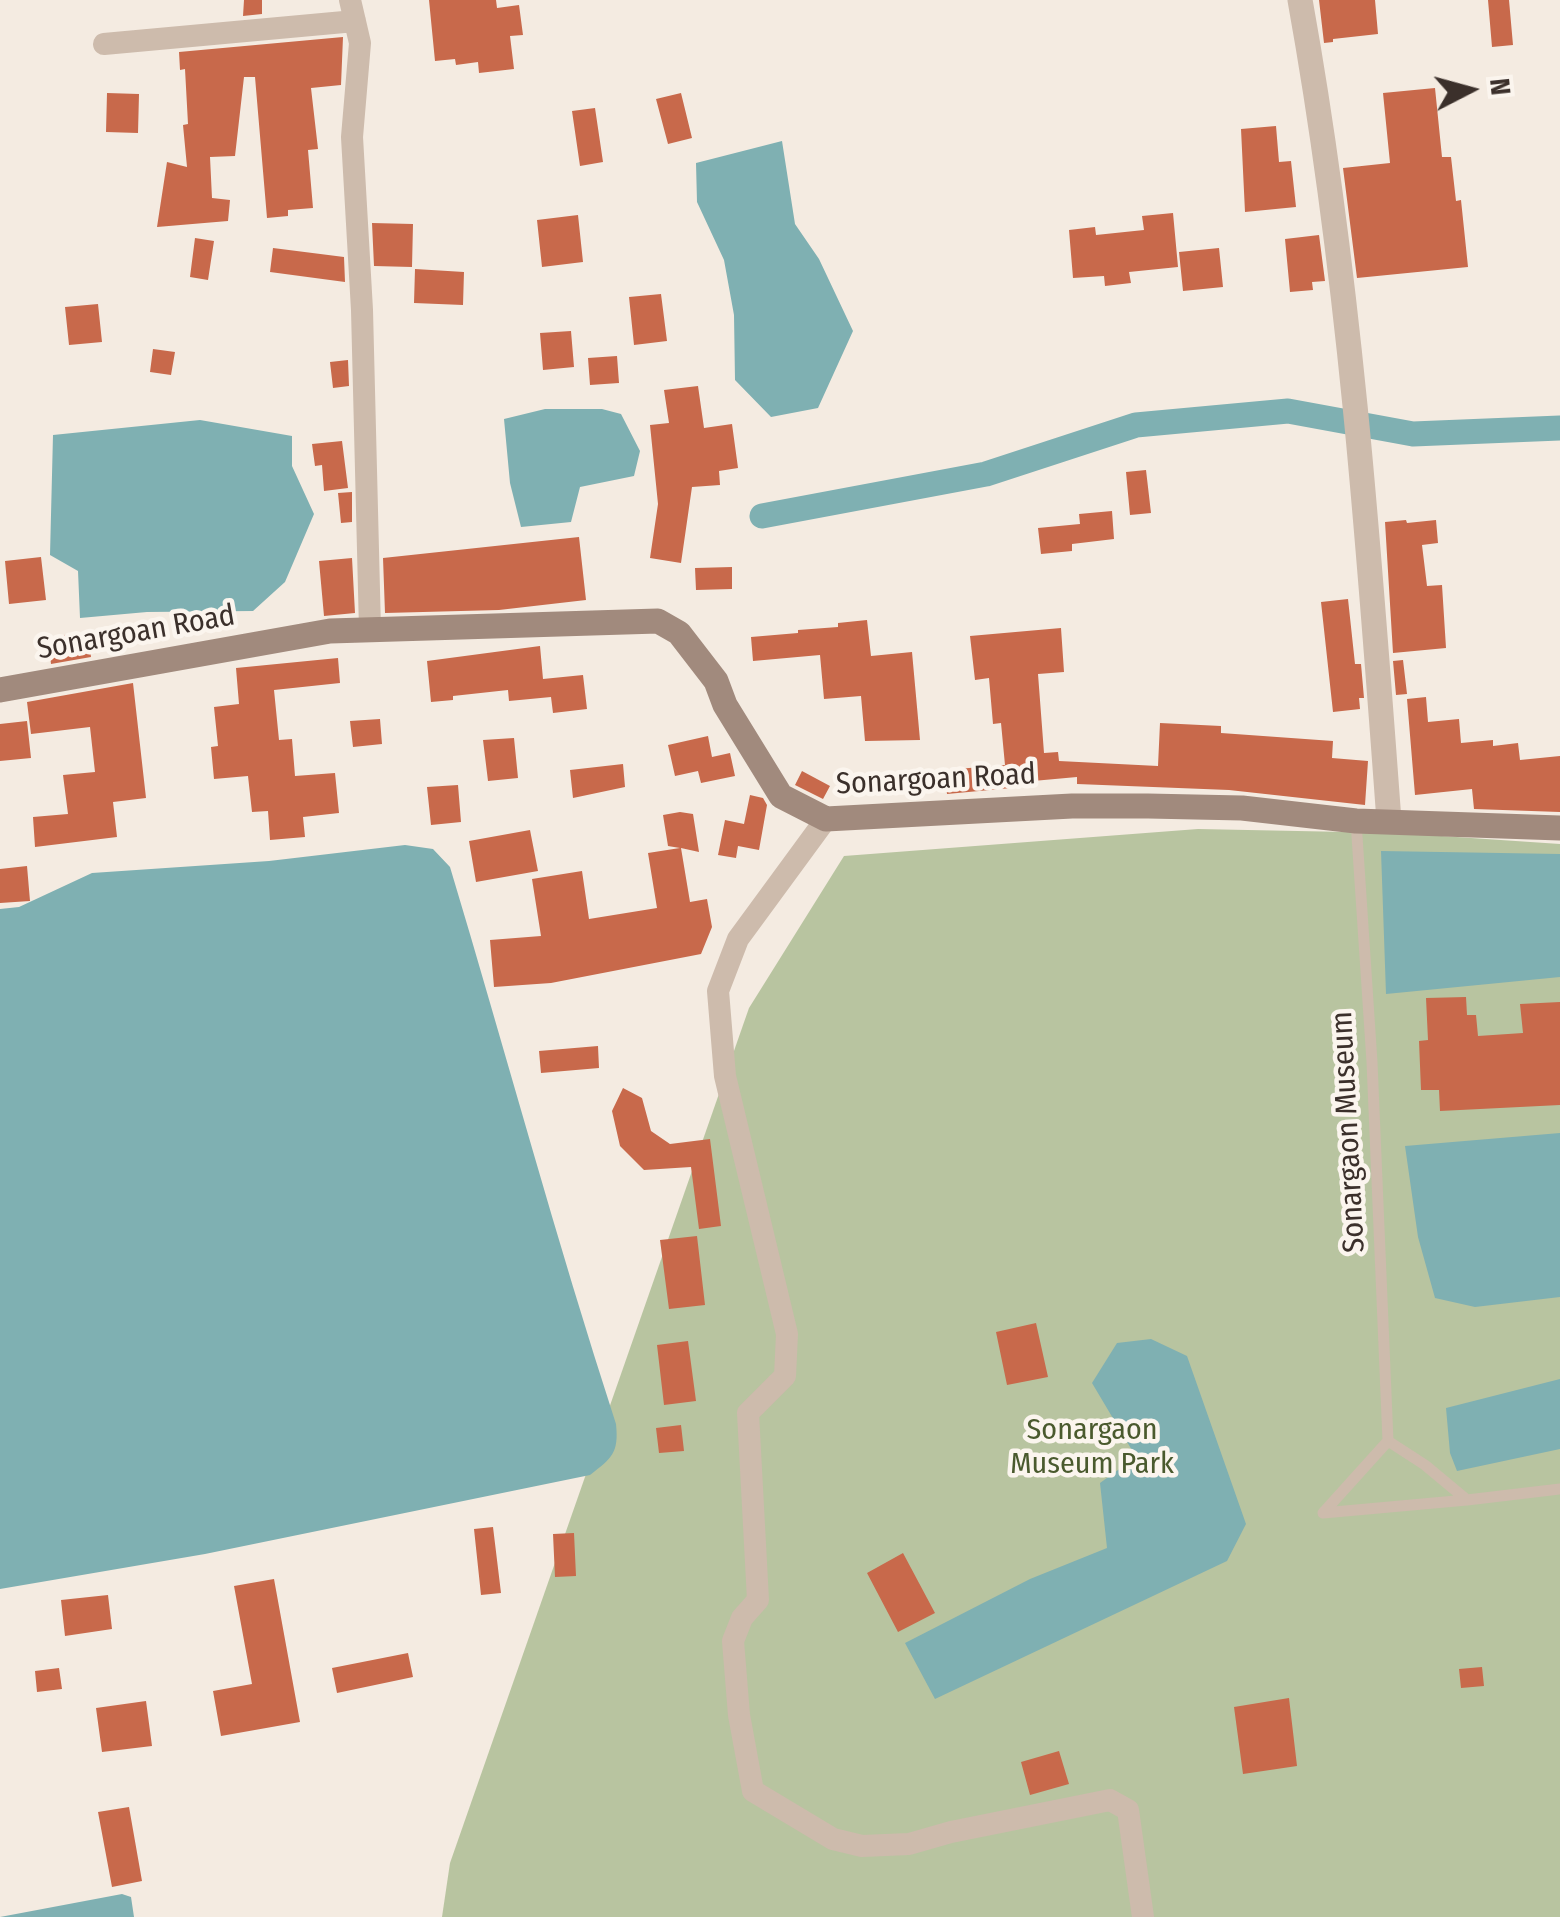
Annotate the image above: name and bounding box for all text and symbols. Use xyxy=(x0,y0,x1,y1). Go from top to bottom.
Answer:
north arrow xyxy=(1420,40,1520,140)
text: N xyxy=(1483,77,1518,97)
street label: Sonargoan Road xyxy=(34,598,238,668)
street label: Sonargoan Road xyxy=(835,757,1037,803)
street label: Sonargaon Museum xyxy=(1325,1010,1373,1254)
park label: Sonargaon Museum Park xyxy=(1010,1413,1174,1484)

